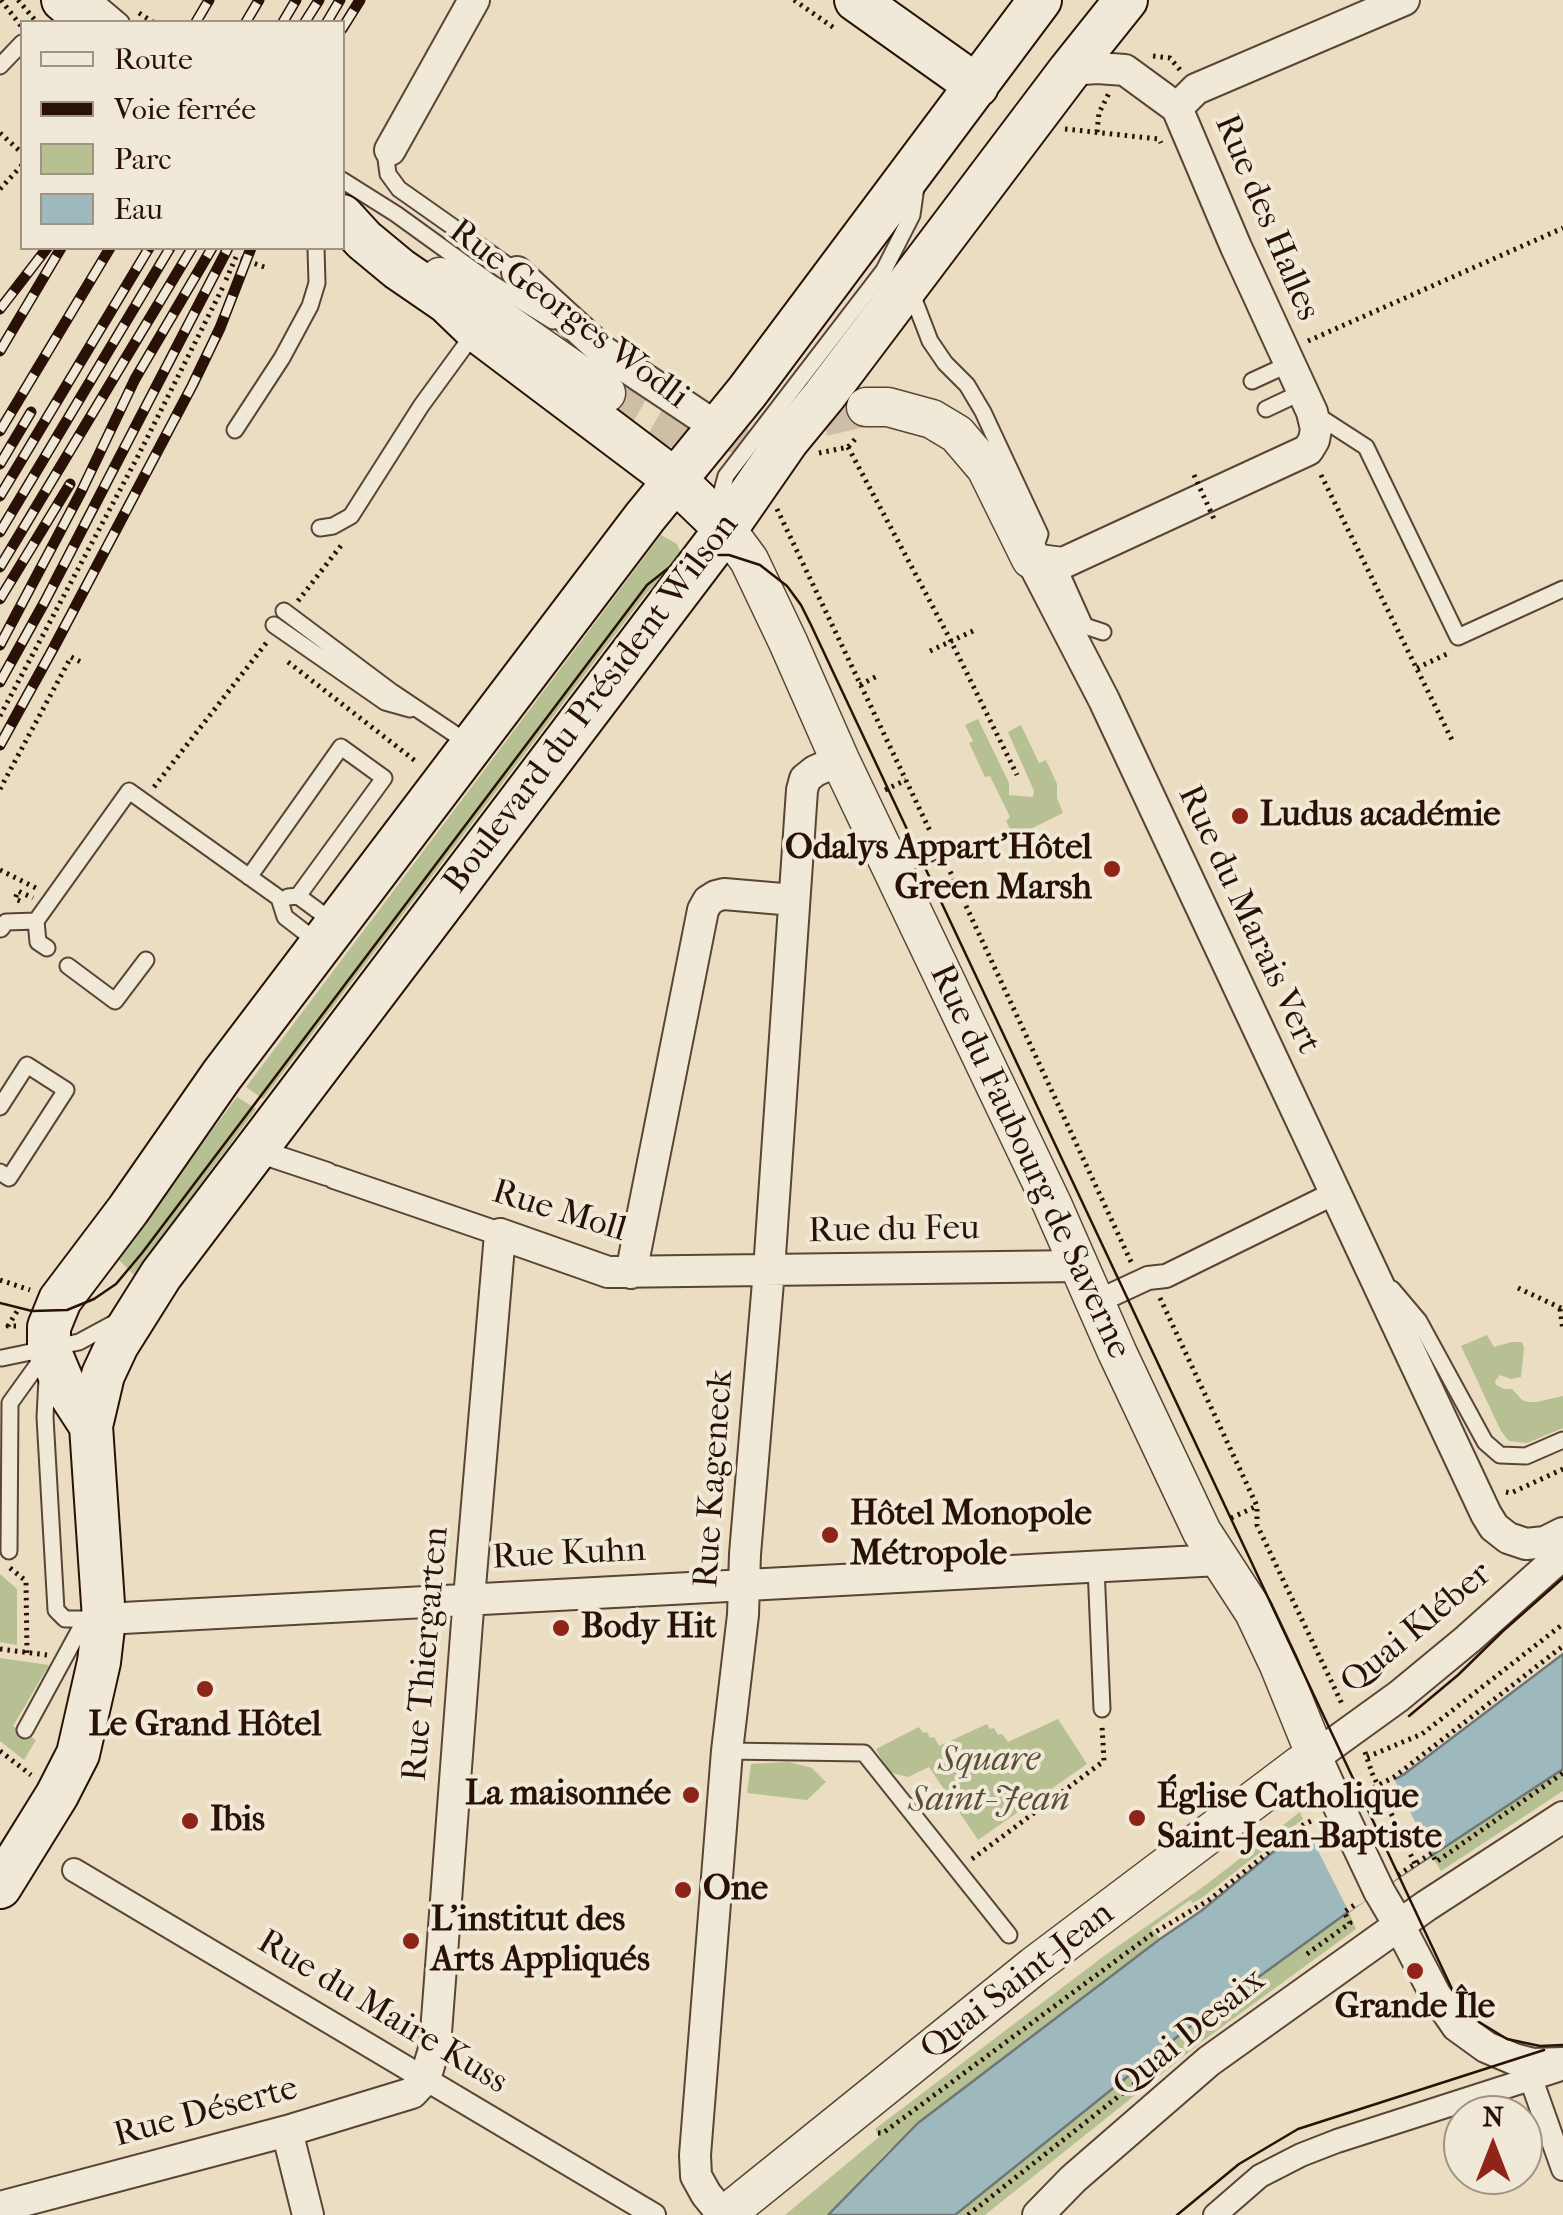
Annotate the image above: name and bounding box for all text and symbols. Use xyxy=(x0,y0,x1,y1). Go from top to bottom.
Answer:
legend xyxy=(20,20,345,250)
text: Route xyxy=(114,42,193,77)
text: Voie ferrée xyxy=(114,92,256,127)
street label: Rue des Halles xyxy=(1204,109,1328,327)
text: Parc xyxy=(114,142,172,177)
text: Eau xyxy=(114,192,163,227)
street label: Rue Georges Wodli xyxy=(440,211,696,419)
street label: Boulevard du Président Wilson xyxy=(435,506,749,902)
street label: Rue du Marais Vert xyxy=(1167,779,1329,1061)
place label: Ludus académie xyxy=(1260,795,1501,837)
marker: Ludus académie xyxy=(1229,805,1251,827)
place label: Odalys Appart'Hôtel Green Marsh xyxy=(785,828,1092,910)
marker: Odalys Appart'Hôtel Green Marsh xyxy=(1101,858,1123,880)
street label: Rue du Faubourg de Saverne xyxy=(919,958,1139,1366)
street label: Rue Moll xyxy=(487,1172,631,1252)
street label: Rue du Feu xyxy=(808,1209,980,1253)
street label: Rue Kageneck xyxy=(686,1369,744,1589)
place label: Hôtel Monopole Métropole xyxy=(850,1494,1092,1576)
marker: Hôtel Monopole Métropole xyxy=(819,1524,841,1546)
street label: Rue Thiergarten xyxy=(395,1525,459,1783)
street label: Rue Kuhn xyxy=(491,1530,647,1580)
street label: Quai Kléber xyxy=(1333,1554,1501,1704)
place label: Body Hit xyxy=(581,1607,717,1649)
marker: Body Hit xyxy=(550,1617,572,1639)
marker: Le Grand Hôtel xyxy=(194,1678,216,1700)
place label: Le Grand Hôtel xyxy=(89,1705,321,1747)
park label: Square Saint-Jean xyxy=(908,1740,1070,1822)
place label: La maisonnée xyxy=(465,1774,671,1816)
place label: Église Catholique Saint-Jean-Baptiste xyxy=(1157,1777,1442,1859)
marker: La maisonnée xyxy=(680,1784,702,1806)
place label: Ibis xyxy=(210,1800,265,1842)
marker: Église Catholique Saint-Jean-Baptiste xyxy=(1126,1807,1148,1829)
marker: Ibis xyxy=(179,1810,201,1832)
place label: One xyxy=(703,1869,768,1911)
marker: One xyxy=(672,1879,694,1901)
street label: Quai Saint-Jean xyxy=(913,1894,1123,2070)
place label: L'institut des Arts Appliqués xyxy=(431,1900,650,1982)
street label: Rue du Maire Kuss xyxy=(249,1922,515,2104)
marker: L'institut des Arts Appliqués xyxy=(400,1930,422,1952)
street label: Quai Desaix xyxy=(1106,1960,1274,2108)
marker: Grande Île xyxy=(1404,1960,1426,1982)
place label: Grande Île xyxy=(1335,1987,1495,2029)
street label: Rue Déserte xyxy=(110,2068,302,2158)
north arrow xyxy=(1443,2095,1543,2195)
text: N xyxy=(1482,2100,1504,2133)

